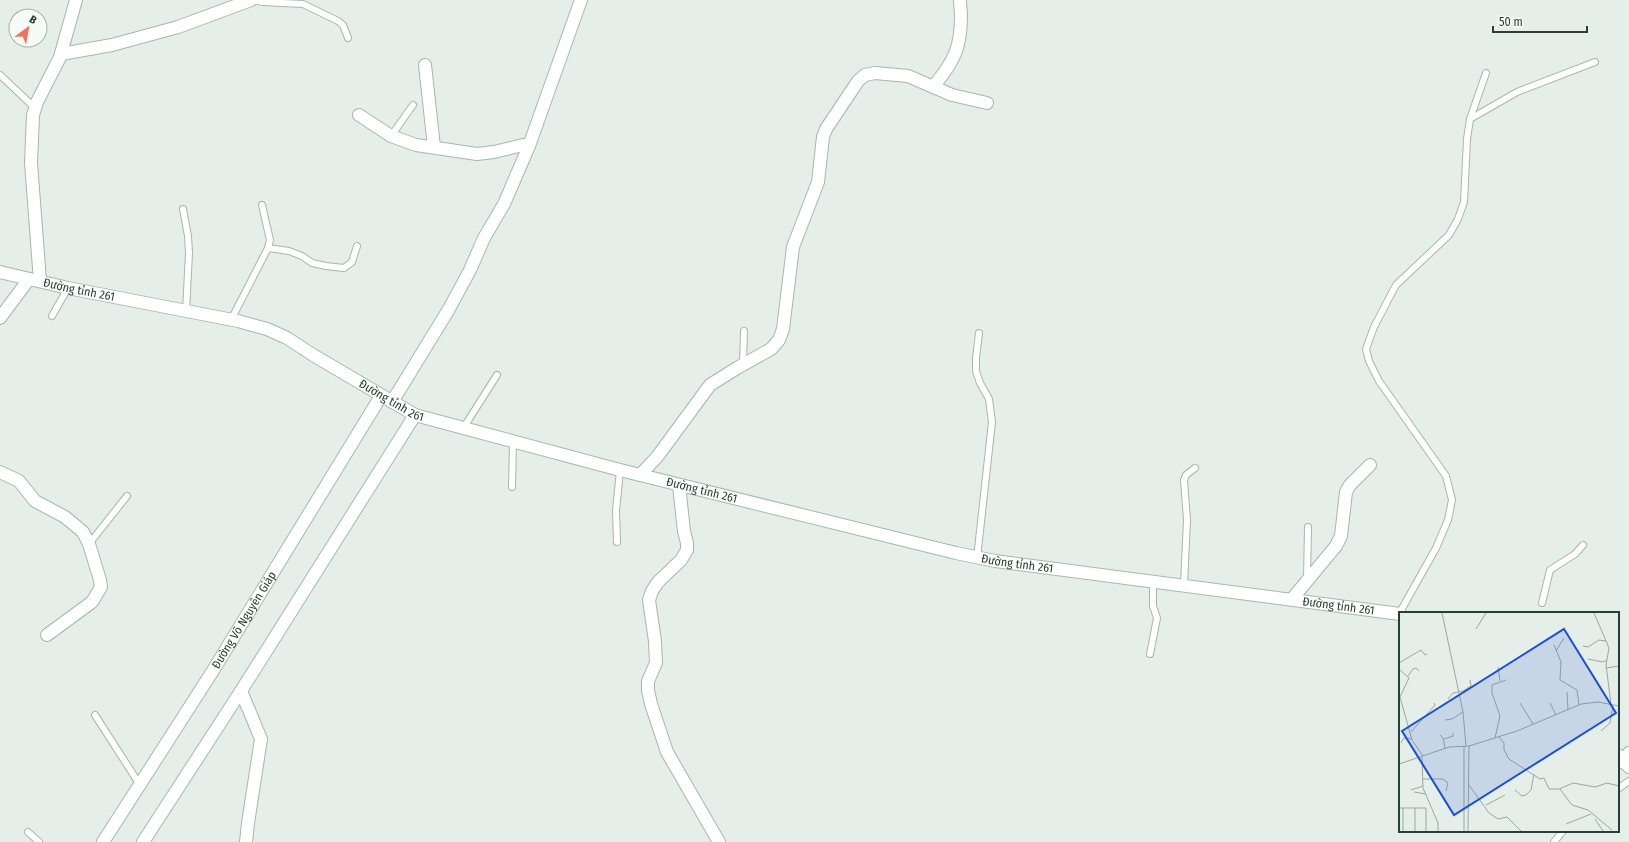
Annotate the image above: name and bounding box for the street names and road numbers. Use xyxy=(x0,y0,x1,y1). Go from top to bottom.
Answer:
street label: Đường tỉnh 261 xyxy=(42,275,116,304)
street label: Đường tỉnh 261 xyxy=(356,377,425,424)
street label: Đường tỉnh 261 xyxy=(665,475,739,506)
street label: Đường tỉnh 261 xyxy=(980,551,1054,576)
street label: Đường Võ Nguyên Giáp xyxy=(209,569,279,671)
street label: Đường tỉnh 261 xyxy=(1302,594,1375,618)

